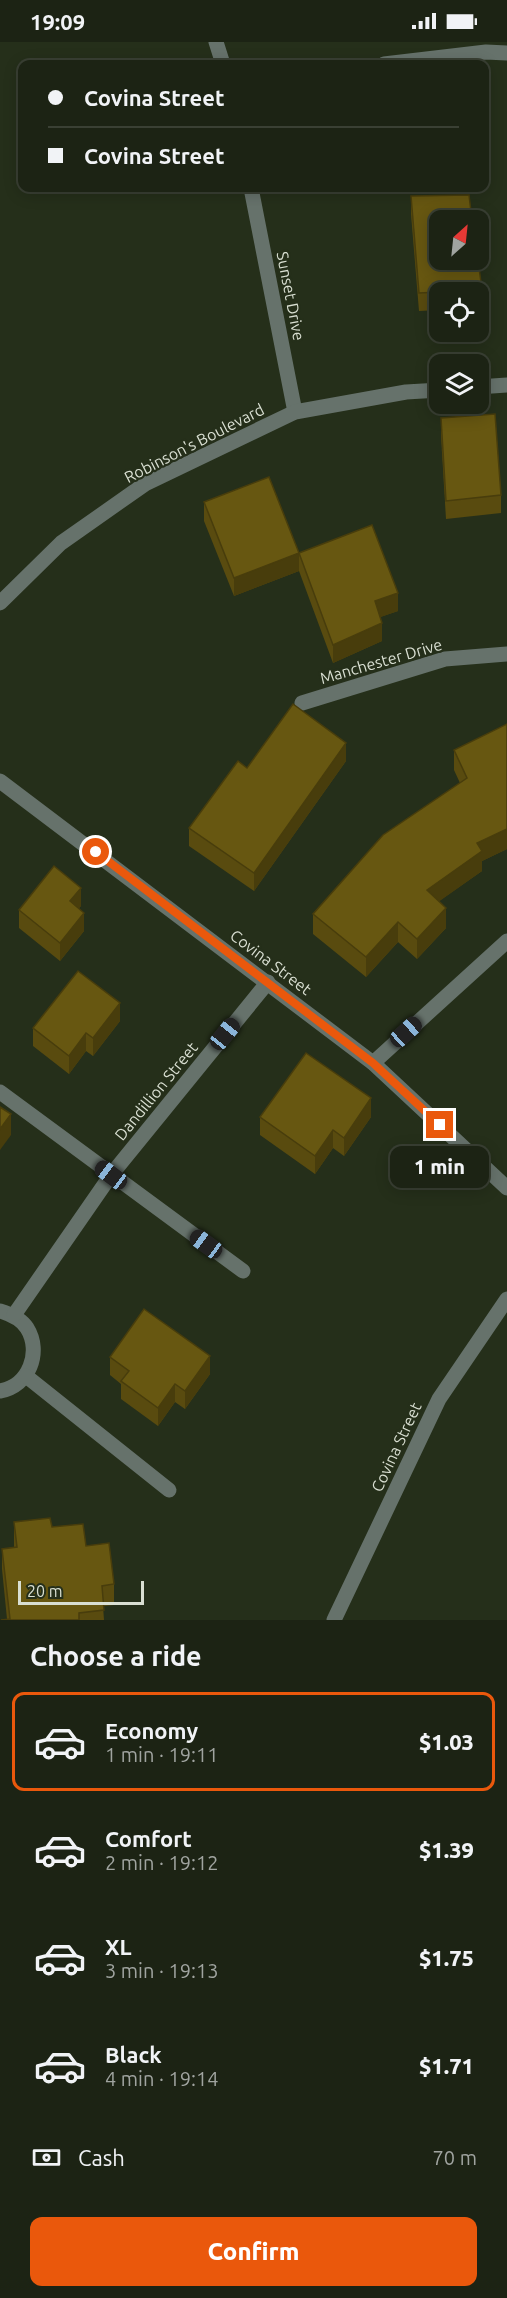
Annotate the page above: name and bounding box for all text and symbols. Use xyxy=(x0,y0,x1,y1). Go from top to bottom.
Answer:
text: 19:09 xyxy=(30,9,85,34)
text: Covina Street xyxy=(84,85,224,110)
text: Covina Street xyxy=(84,143,224,168)
north arrow xyxy=(429,210,489,270)
map controls xyxy=(429,210,489,414)
street label: Sunset Drive xyxy=(274,250,308,342)
button: locate xyxy=(429,282,489,342)
button: layers xyxy=(429,354,489,414)
street label: Robinson's Boulevard xyxy=(121,400,267,486)
street label: Manchester Drive xyxy=(318,635,444,687)
route start xyxy=(82,838,109,865)
street label: Covina Street xyxy=(227,926,316,999)
car xyxy=(387,1013,425,1051)
car xyxy=(207,1014,243,1054)
street label: Dandillion Street xyxy=(111,1038,202,1144)
route end xyxy=(426,1111,453,1138)
callout: 1 min xyxy=(390,1146,490,1188)
text: 1 min xyxy=(414,1155,465,1178)
car xyxy=(91,1157,131,1193)
car xyxy=(186,1226,226,1262)
street label: Covina Street xyxy=(367,1399,425,1495)
scale bar xyxy=(18,1578,144,1606)
text: 20 m xyxy=(27,1582,63,1600)
text: Choose a ride xyxy=(30,1641,202,1671)
icon: car xyxy=(33,1715,87,1769)
text: Economy xyxy=(105,1718,198,1743)
text: $1.03 xyxy=(419,1729,474,1754)
text: 1 min · 19:11 xyxy=(105,1743,219,1766)
icon: car xyxy=(33,1823,87,1877)
text: Comfort xyxy=(105,1826,192,1851)
text: $1.39 xyxy=(419,1837,474,1862)
text: 2 min · 19:12 xyxy=(105,1851,219,1874)
icon: car xyxy=(33,1931,87,1985)
text: XL xyxy=(105,1934,132,1959)
text: $1.75 xyxy=(419,1945,474,1970)
text: 3 min · 19:13 xyxy=(105,1959,219,1982)
icon: car xyxy=(33,2039,87,2093)
text: Black xyxy=(105,2042,162,2067)
text: $1.71 xyxy=(419,2053,474,2078)
text: 4 min · 19:14 xyxy=(105,2067,219,2090)
icon: cash xyxy=(30,2141,63,2174)
text: Cash xyxy=(78,2145,125,2170)
text: 70 m xyxy=(433,2146,477,2169)
button: Confirm xyxy=(30,2217,477,2286)

